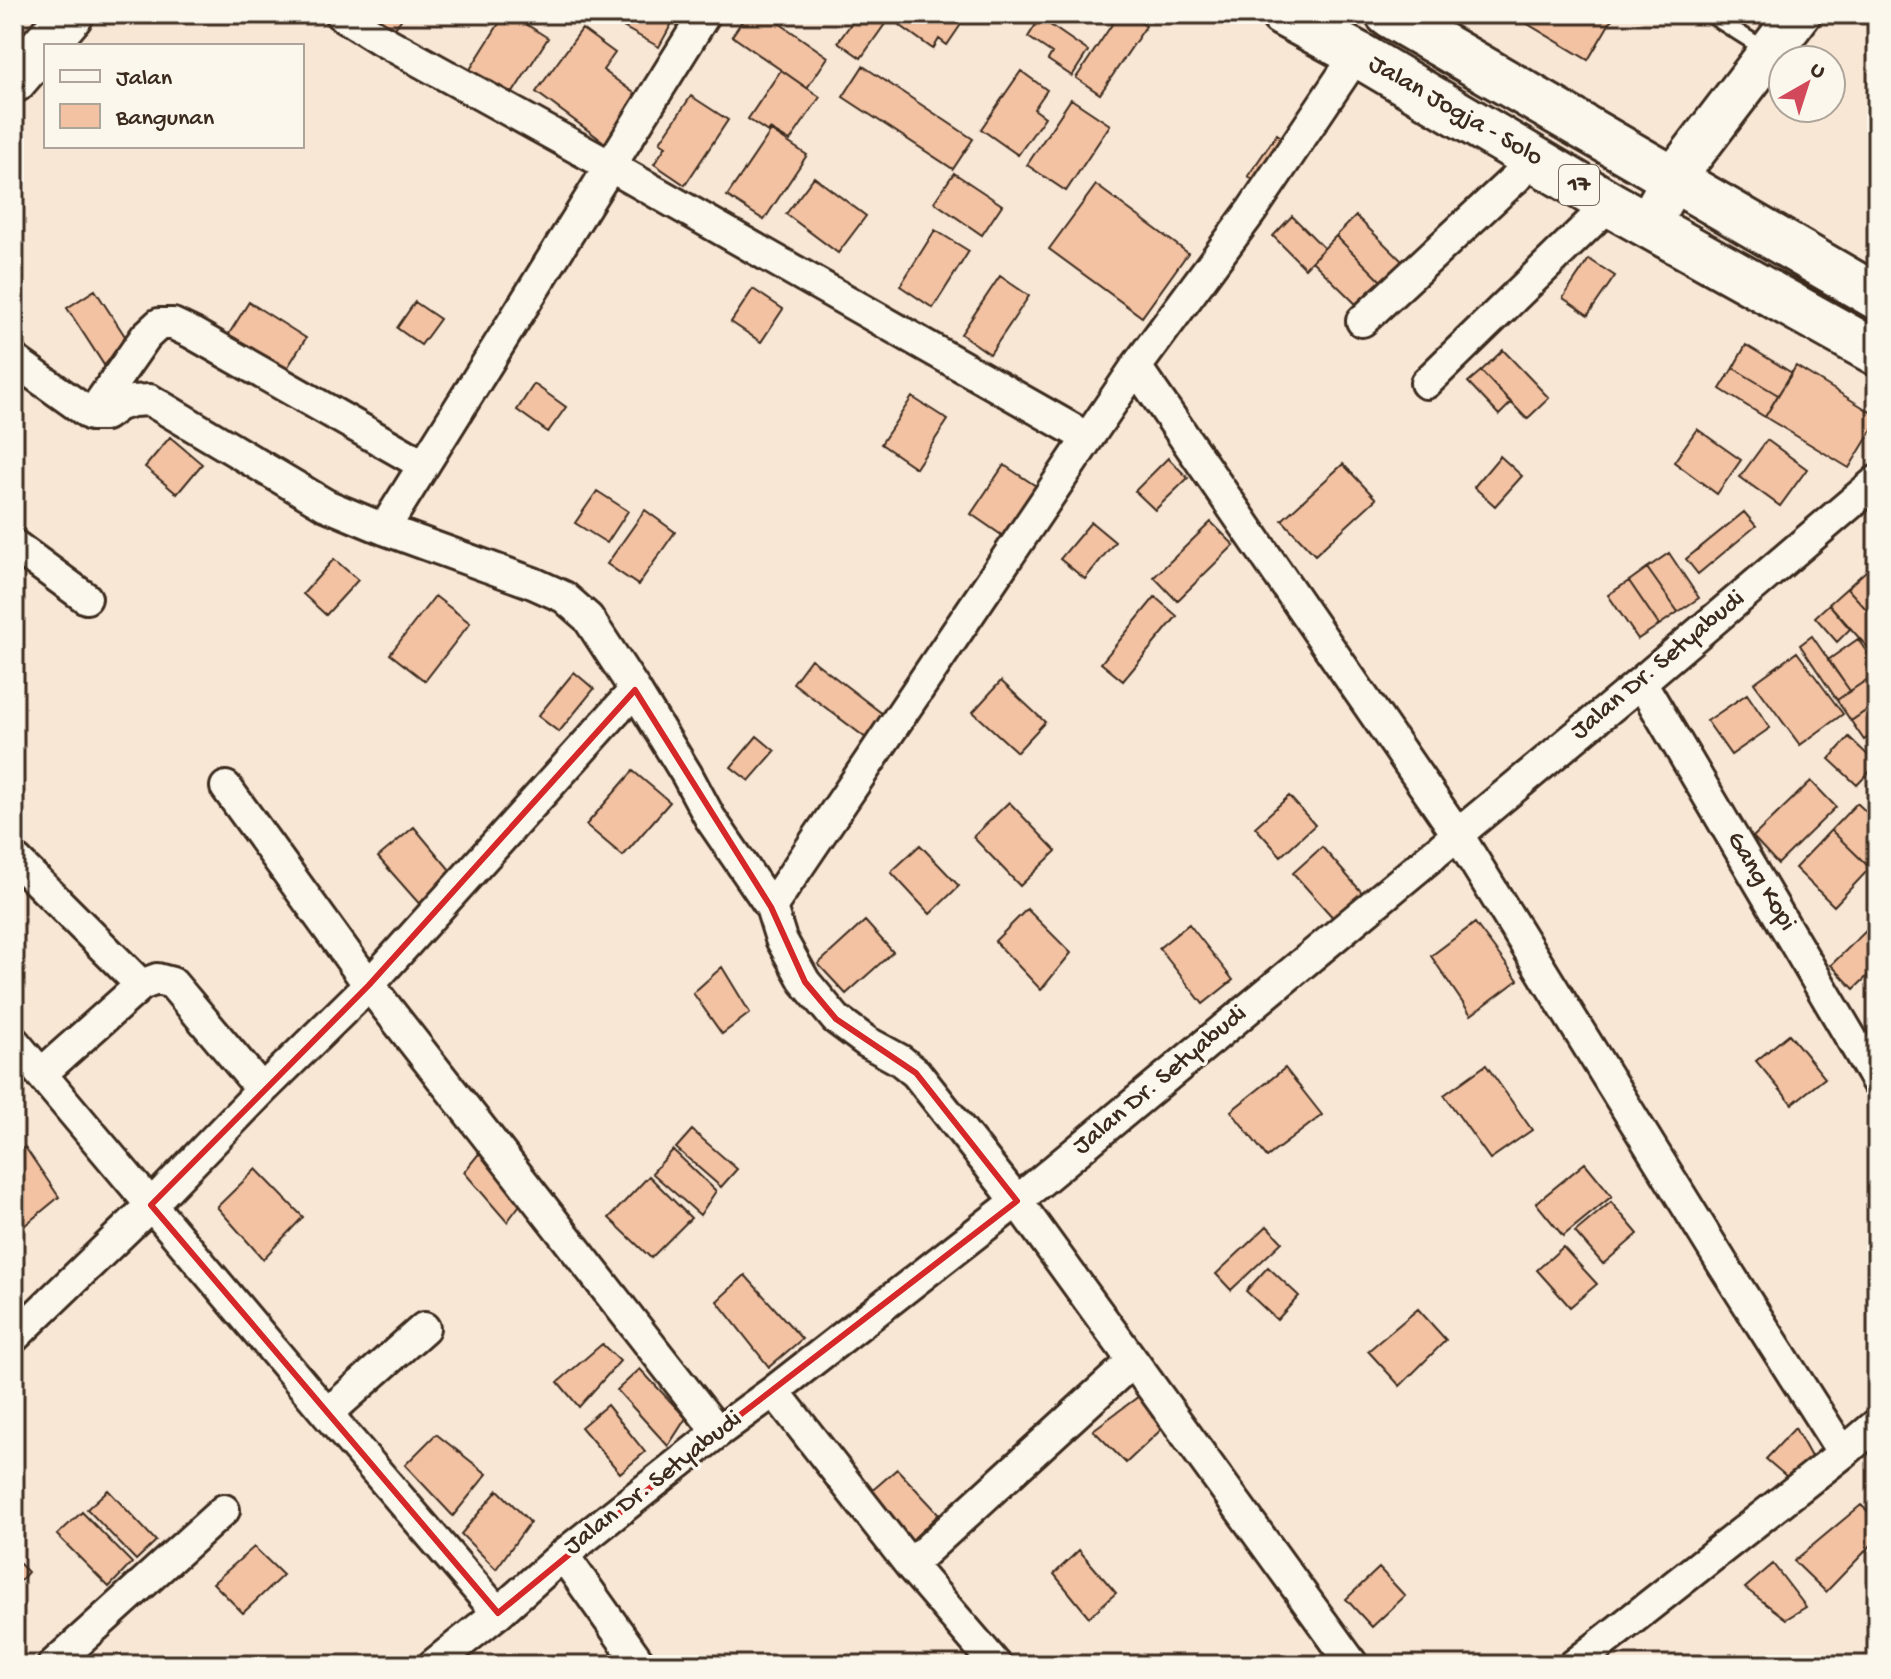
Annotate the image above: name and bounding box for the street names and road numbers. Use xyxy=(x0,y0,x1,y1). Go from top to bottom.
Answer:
street label: Jalan Jogja - Solo xyxy=(1362,50,1548,174)
road number: 17 xyxy=(1559,165,1599,205)
street label: Jalan Dr. Setyabudi xyxy=(1566,584,1752,748)
street label: Gang Kopi xyxy=(1718,827,1802,937)
street label: Jalan Dr. Setyabudi xyxy=(1068,999,1254,1163)
street label: Jalan Dr. Setyabudi xyxy=(559,1405,749,1563)

